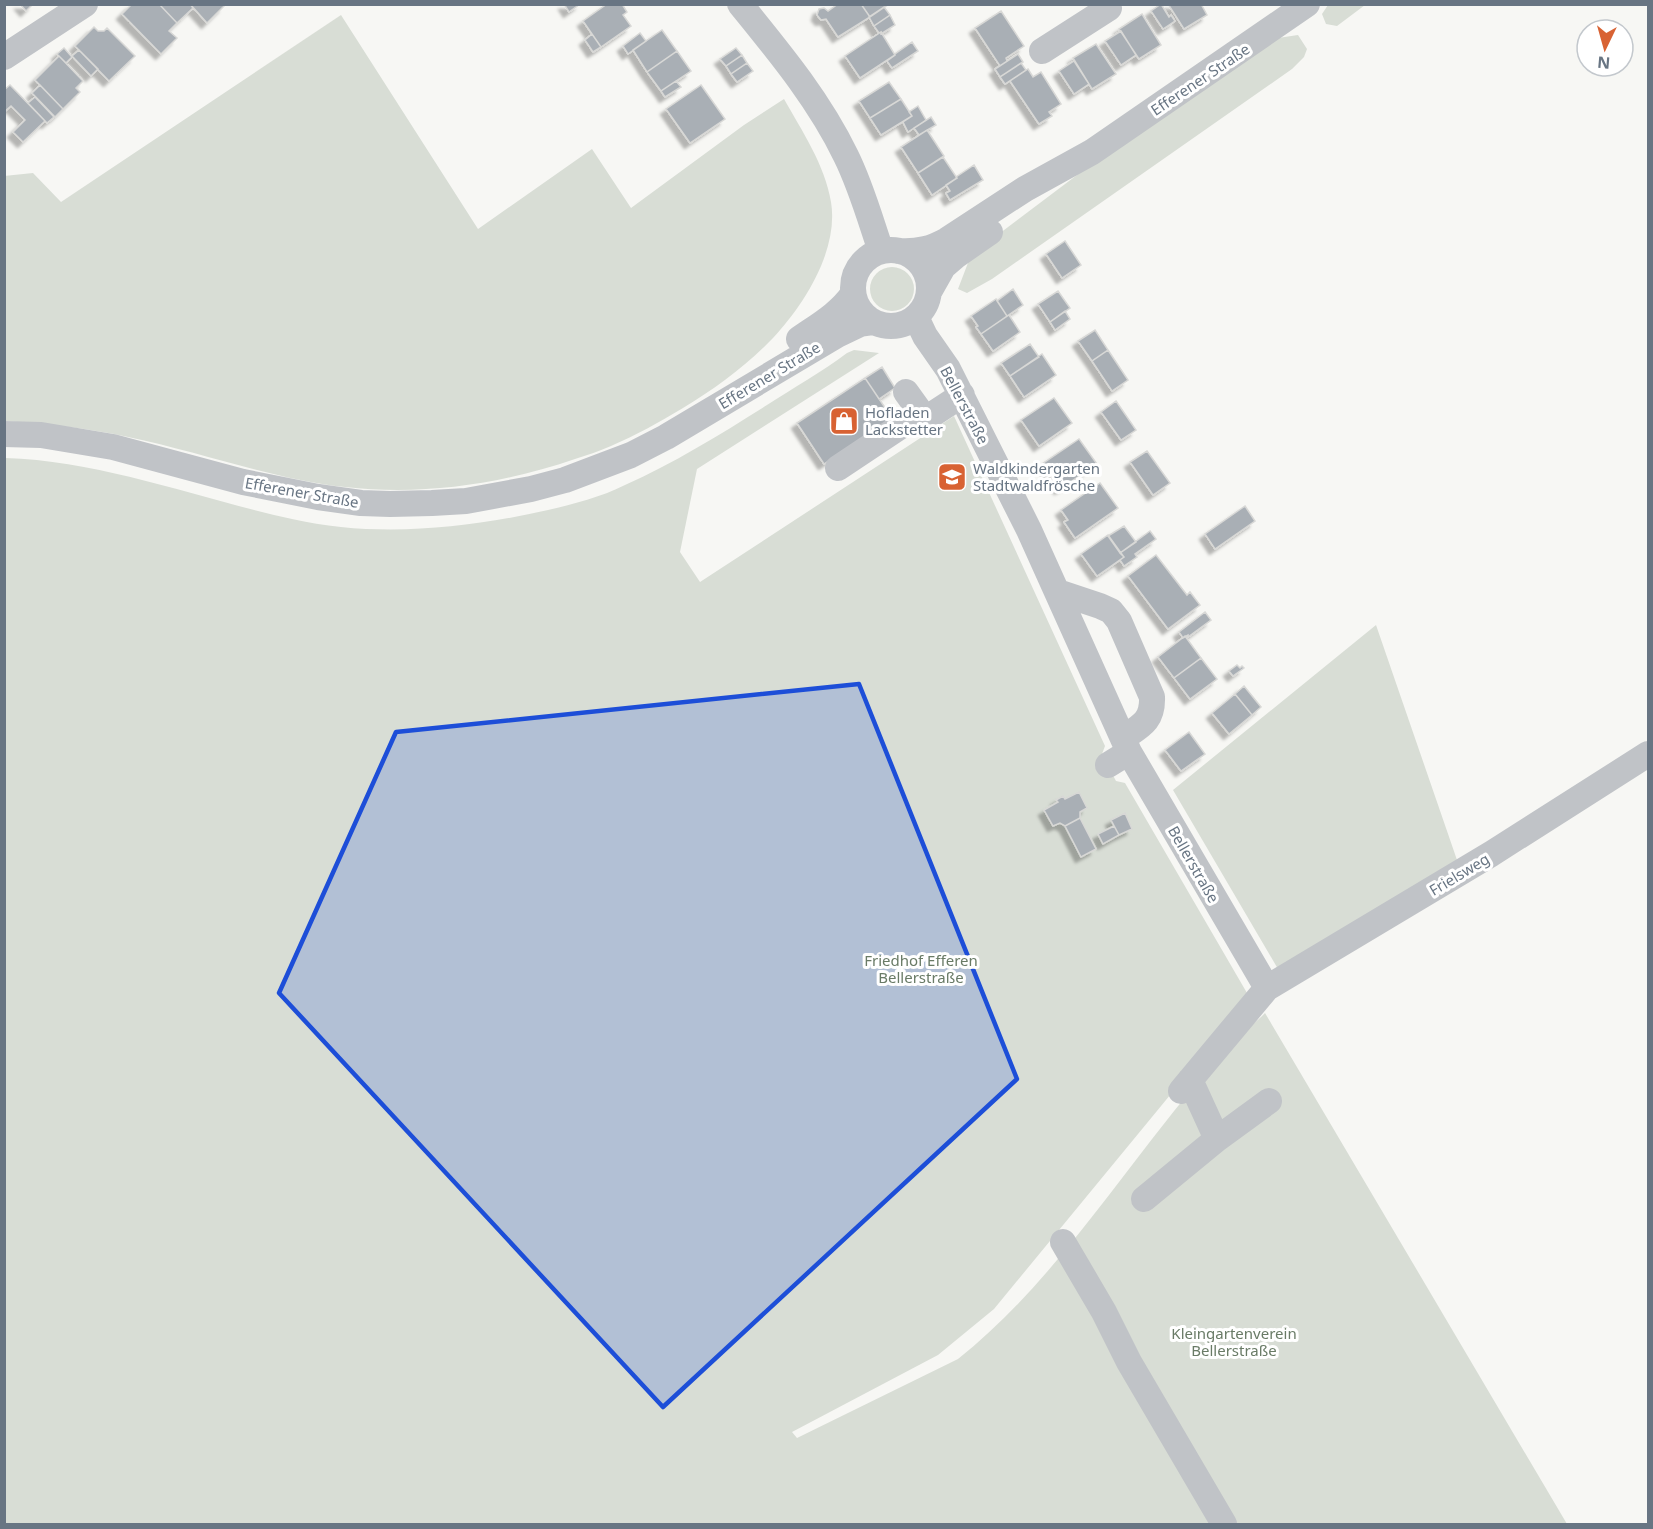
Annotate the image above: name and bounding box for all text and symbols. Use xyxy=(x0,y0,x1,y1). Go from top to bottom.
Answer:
north arrow xyxy=(1575,18,1635,78)
street label: Efferener Straße xyxy=(1147,39,1253,119)
text: N xyxy=(1596,51,1611,74)
street label: Efferener Straße xyxy=(714,337,824,413)
street label: Bellerstraße xyxy=(936,363,994,447)
place label: Hofladen Lackstetter xyxy=(865,402,943,439)
shop icon: Hofladen Lackstetter xyxy=(828,405,860,437)
place label: Waldkindergarten Stadtwaldfrösche xyxy=(973,458,1100,495)
school or university icon: Waldkindergarten Stadtwaldfrösche xyxy=(936,461,968,493)
street label: Efferener Straße xyxy=(244,472,360,512)
street label: Bellerstraße xyxy=(1164,822,1224,906)
street label: Frielsweg xyxy=(1425,848,1493,900)
park label: Friedhof Efferen Bellerstraße xyxy=(864,950,978,987)
park label: Kleingartenverein Bellerstraße xyxy=(1171,1323,1297,1360)

